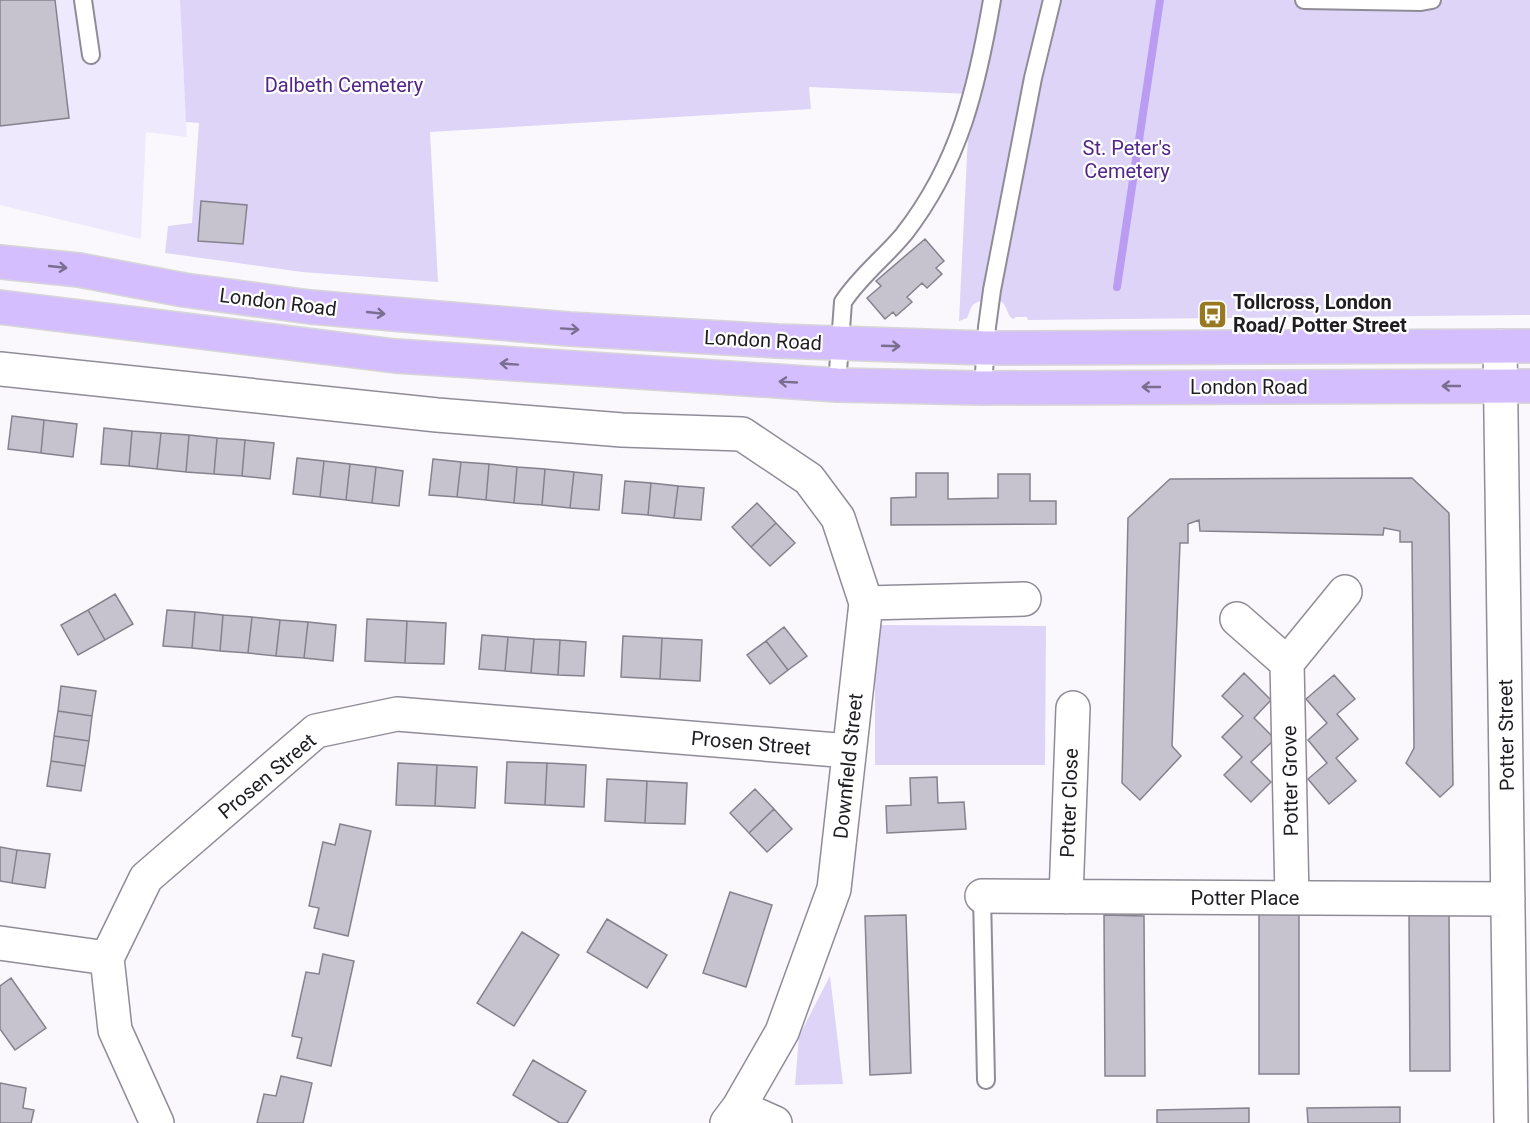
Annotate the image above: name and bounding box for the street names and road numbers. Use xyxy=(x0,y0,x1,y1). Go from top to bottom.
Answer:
street label: London Road xyxy=(218,283,338,321)
street label: London Road xyxy=(704,325,822,355)
street label: London Road xyxy=(1190,375,1308,399)
street label: Potter Street xyxy=(1493,679,1519,791)
street label: Downfield Street xyxy=(828,692,868,840)
street label: Potter Grove xyxy=(1277,725,1303,837)
street label: Prosen Street xyxy=(690,726,812,760)
street label: Prosen Street xyxy=(213,728,321,824)
street label: Potter Close xyxy=(1055,748,1083,858)
street label: Potter Place xyxy=(1191,886,1299,910)

